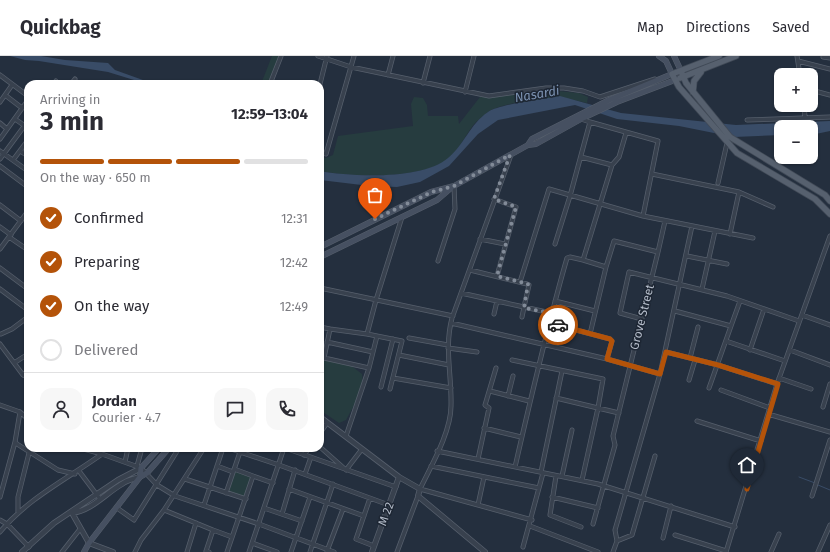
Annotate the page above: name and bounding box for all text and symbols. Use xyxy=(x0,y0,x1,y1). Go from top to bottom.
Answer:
text: Quickbag xyxy=(20,16,101,39)
text: Map xyxy=(637,19,664,36)
text: Directions xyxy=(686,19,750,36)
text: Saved xyxy=(772,19,810,36)
map controls xyxy=(774,68,818,164)
button: + xyxy=(774,68,818,112)
water label: Nasardi xyxy=(513,83,561,105)
text: Arriving in xyxy=(40,92,100,107)
text: 12:59–13:04 xyxy=(231,105,308,123)
text: 3 min xyxy=(40,106,104,137)
button: − xyxy=(774,120,818,164)
text: On the way · 650 m xyxy=(40,170,151,185)
pin xyxy=(358,178,392,219)
icon: bag xyxy=(364,184,386,206)
icon: check xyxy=(40,207,62,229)
text: Confirmed xyxy=(74,209,144,227)
text: 12:31 xyxy=(281,211,308,226)
icon: check xyxy=(40,251,62,273)
text: Preparing xyxy=(74,253,139,271)
text: 12:42 xyxy=(280,255,308,270)
street label: Grove Street xyxy=(627,282,657,351)
icon: check xyxy=(40,295,62,317)
text: On the way xyxy=(74,297,149,315)
text: 12:49 xyxy=(279,299,308,314)
courier xyxy=(538,305,578,345)
icon: car xyxy=(547,314,569,336)
text: Delivered xyxy=(74,341,138,359)
button: person xyxy=(40,388,82,430)
button: chat xyxy=(214,388,256,430)
button: phone xyxy=(266,388,308,430)
text: Jordan xyxy=(92,392,137,410)
text: Courier · 4.7 xyxy=(92,410,161,425)
pin xyxy=(730,448,764,489)
icon: home xyxy=(736,454,758,476)
street label: M 22 xyxy=(375,500,397,528)

